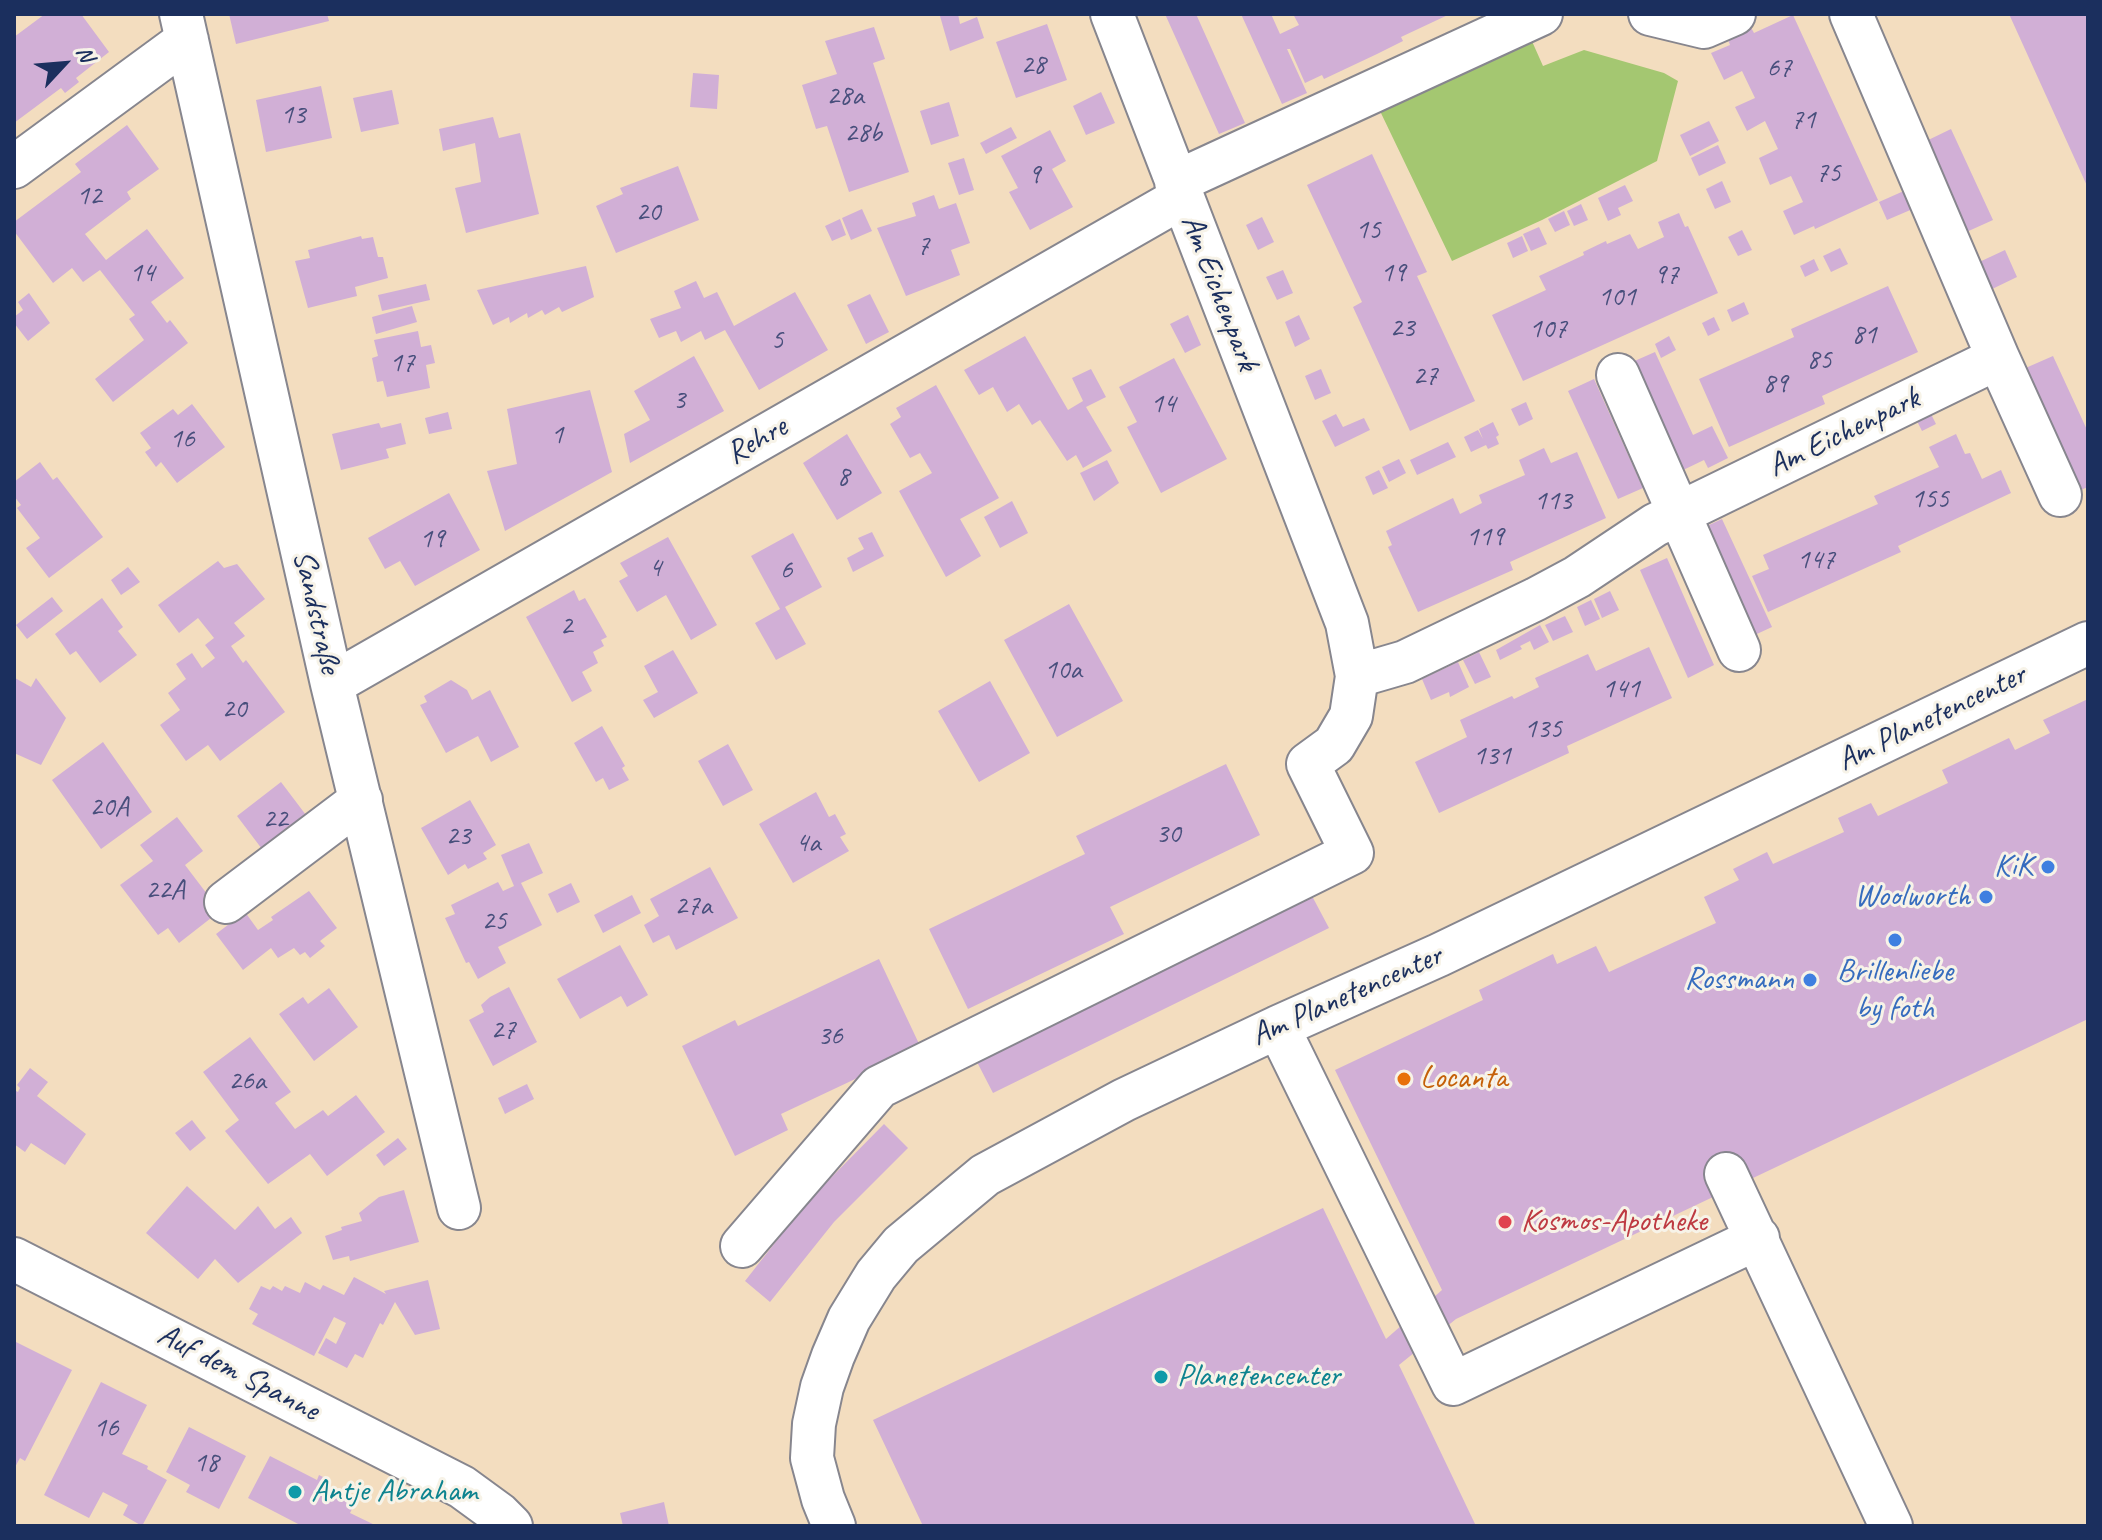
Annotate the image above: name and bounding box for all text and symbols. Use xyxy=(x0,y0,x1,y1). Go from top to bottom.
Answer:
north arrow xyxy=(24,24,104,104)
text: N xyxy=(70,41,101,66)
house number: 28 xyxy=(1020,49,1046,83)
house number: 67 xyxy=(1766,52,1792,86)
house number: 28a xyxy=(826,80,864,114)
house number: 13 xyxy=(280,99,306,133)
house number: 71 xyxy=(1790,104,1816,138)
house number: 28b xyxy=(844,117,882,151)
house number: 75 xyxy=(1815,157,1841,191)
house number: 9 xyxy=(1028,159,1040,193)
house number: 12 xyxy=(76,180,102,214)
house number: 20 xyxy=(635,196,661,230)
street label: Am Eichenpark xyxy=(1172,210,1266,376)
house number: 15 xyxy=(1355,214,1381,248)
house number: 7 xyxy=(917,230,929,264)
house number: 14 xyxy=(129,257,155,291)
house number: 19 xyxy=(1380,257,1406,291)
house number: 97 xyxy=(1653,259,1679,293)
house number: 101 xyxy=(1598,281,1636,315)
house number: 23 xyxy=(1389,312,1415,346)
house number: 107 xyxy=(1529,313,1567,347)
house number: 81 xyxy=(1851,319,1877,353)
house number: 5 xyxy=(771,324,783,358)
house number: 85 xyxy=(1806,344,1832,378)
house number: 17 xyxy=(389,347,415,381)
house number: 27 xyxy=(1412,360,1438,394)
house number: 89 xyxy=(1762,368,1788,402)
street label: Am Eichenpark xyxy=(1762,380,1926,486)
house number: 3 xyxy=(673,384,685,418)
house number: 14 xyxy=(1150,388,1176,422)
street label: Rehre xyxy=(720,408,794,474)
house number: 1 xyxy=(551,419,563,453)
house number: 16 xyxy=(169,423,195,457)
house number: 8 xyxy=(837,461,849,495)
house number: 155 xyxy=(1911,483,1949,517)
house number: 113 xyxy=(1534,485,1572,519)
house number: 119 xyxy=(1466,521,1504,555)
house number: 19 xyxy=(419,523,445,557)
house number: 147 xyxy=(1797,544,1835,578)
street label: Sandstraße xyxy=(283,547,349,677)
house number: 4 xyxy=(649,552,661,586)
house number: 6 xyxy=(780,554,792,588)
house number: 2 xyxy=(560,610,572,644)
house number: 10a xyxy=(1044,654,1082,688)
street label: Am Planetencenter xyxy=(1831,656,2033,780)
house number: 141 xyxy=(1602,673,1640,707)
house number: 20 xyxy=(221,693,247,727)
house number: 135 xyxy=(1524,713,1562,747)
house number: 131 xyxy=(1473,740,1511,774)
house number: 20A xyxy=(89,791,129,825)
house number: 22 xyxy=(262,803,288,837)
house number: 30 xyxy=(1155,818,1181,852)
house number: 23 xyxy=(445,820,471,854)
house number: 4a xyxy=(796,827,820,861)
place label: KiK xyxy=(1994,848,2032,886)
marker: KiK xyxy=(2039,858,2057,876)
house number: 22A xyxy=(145,874,185,908)
place label: Woolworth xyxy=(1854,878,1970,916)
marker: Woolworth xyxy=(1977,888,1995,906)
house number: 27a xyxy=(674,890,712,924)
house number: 25 xyxy=(481,905,507,939)
marker: Brillenliebe by foth xyxy=(1886,931,1904,949)
street label: Am Planetencenter xyxy=(1246,937,1448,1055)
place label: Brillenliebe by foth xyxy=(1837,953,1953,1028)
place label: Rossmann xyxy=(1684,961,1794,999)
marker: Rossmann xyxy=(1801,971,1819,989)
house number: 27 xyxy=(490,1014,516,1048)
house number: 36 xyxy=(817,1020,843,1054)
place label: Locanta xyxy=(1420,1060,1507,1098)
house number: 26a xyxy=(228,1065,266,1099)
marker: Locanta xyxy=(1395,1070,1413,1088)
place label: Kosmos-Apotheke xyxy=(1521,1203,1707,1241)
marker: Kosmos-Apotheke xyxy=(1496,1213,1514,1231)
street label: Auf dem Spanne xyxy=(151,1316,325,1430)
place label: Planetencenter xyxy=(1177,1358,1340,1396)
marker: Planetencenter xyxy=(1152,1368,1170,1386)
house number: 16 xyxy=(93,1412,119,1446)
house number: 18 xyxy=(193,1447,219,1481)
place label: Antje Abraham xyxy=(311,1473,477,1511)
marker: Antje Abraham xyxy=(286,1483,304,1501)

